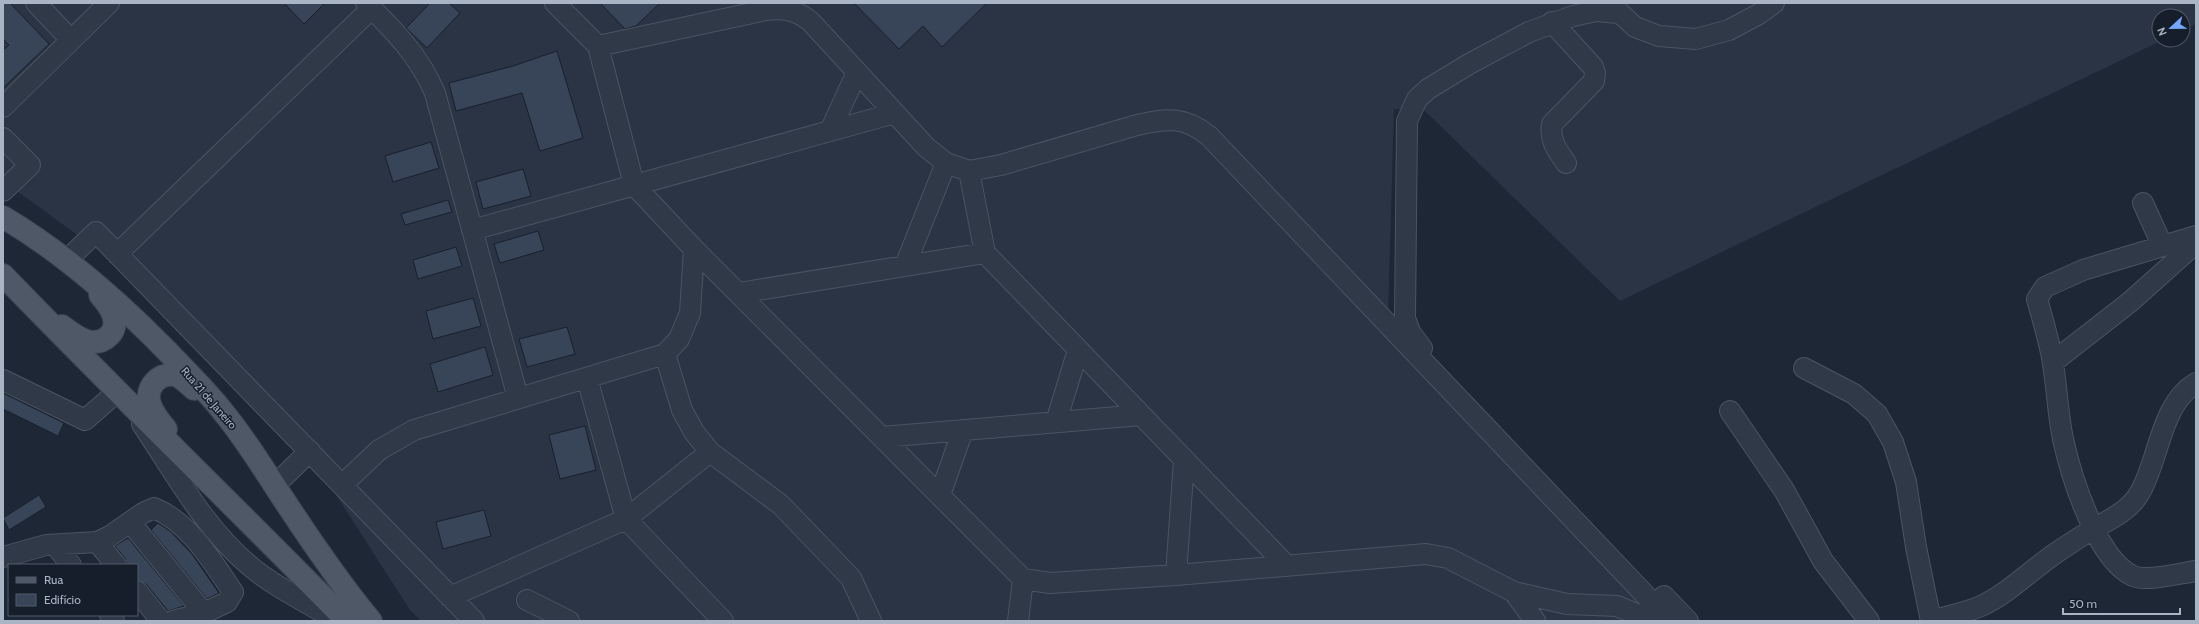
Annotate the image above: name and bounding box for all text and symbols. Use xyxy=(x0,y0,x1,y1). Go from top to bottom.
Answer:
north arrow xyxy=(2151,8,2191,48)
text: N xyxy=(2154,26,2170,38)
street label: Rua 21 de Janeiro xyxy=(178,364,240,432)
legend xyxy=(8,564,138,616)
text: Rua xyxy=(44,572,63,587)
scale bar xyxy=(2063,590,2180,616)
text: Edifício xyxy=(44,592,81,607)
text: 50 m xyxy=(2069,596,2097,611)

